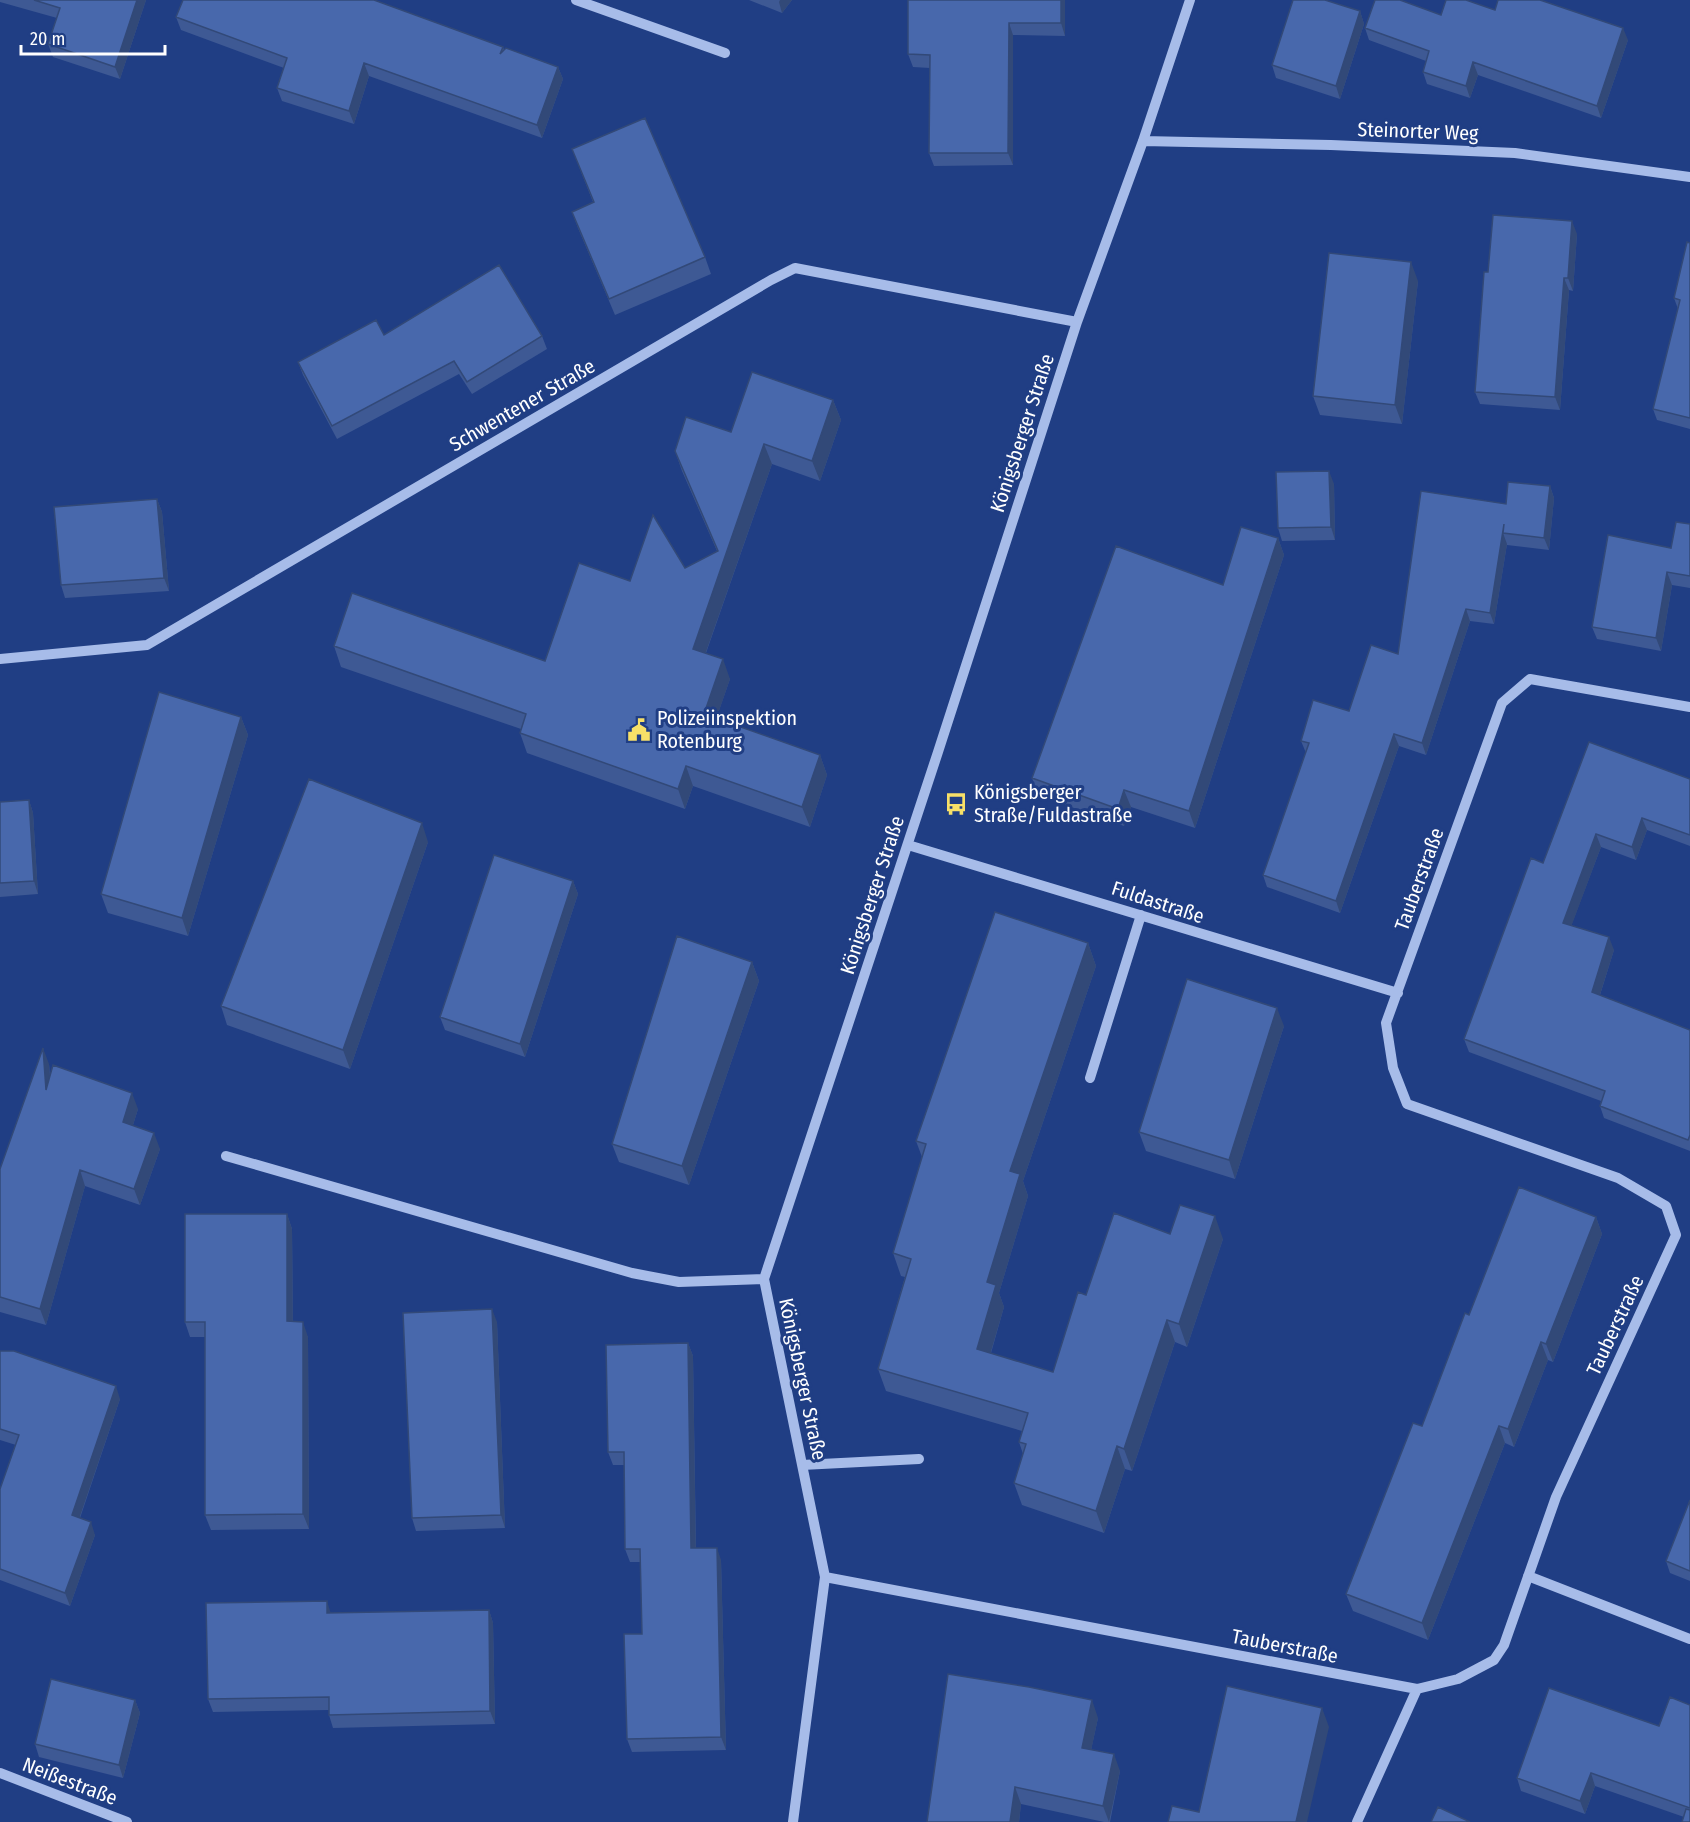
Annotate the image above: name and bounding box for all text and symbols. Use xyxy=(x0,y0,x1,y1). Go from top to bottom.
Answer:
scale bar xyxy=(21,18,165,56)
text: 20 m xyxy=(30,28,65,50)
street label: Steinorter Weg xyxy=(1357,117,1479,145)
street label: Königsberger Straße xyxy=(985,351,1059,515)
street label: Schwentener Straße xyxy=(445,354,599,456)
place label: Polizeiinspektion Rotenburg xyxy=(657,706,797,753)
public building icon: Polizeiinspektion Rotenburg xyxy=(626,717,652,743)
place label: Königsberger Straße/Fuldastraße xyxy=(974,780,1132,827)
bus stop icon: Königsberger Straße/Fuldastraße xyxy=(943,791,969,817)
street label: Königsberger Straße xyxy=(835,813,909,977)
street label: Tauberstraße xyxy=(1389,824,1449,934)
street label: Fuldastraße xyxy=(1109,876,1207,928)
street label: Tauberstraße xyxy=(1581,1271,1649,1379)
street label: Königsberger Straße xyxy=(774,1296,832,1462)
street label: Tauberstraße xyxy=(1230,1624,1340,1668)
street label: Neißestraße xyxy=(19,1752,121,1810)

